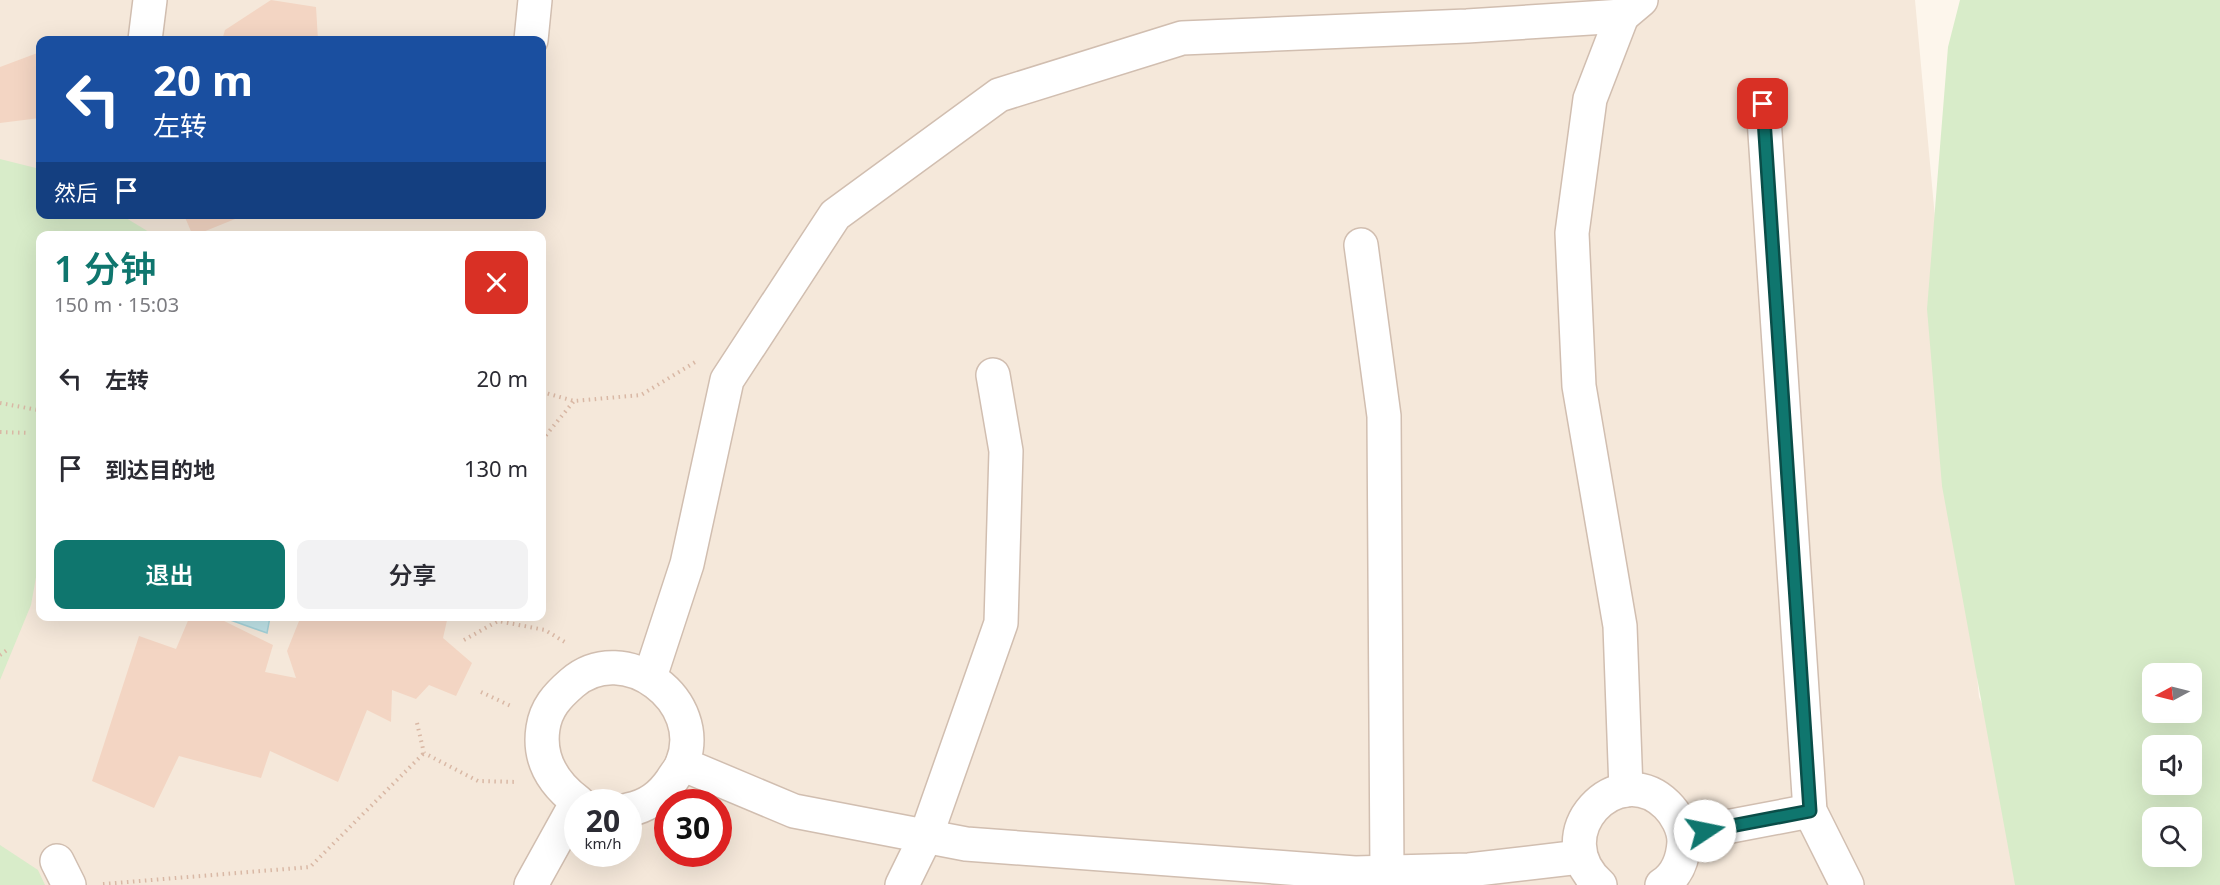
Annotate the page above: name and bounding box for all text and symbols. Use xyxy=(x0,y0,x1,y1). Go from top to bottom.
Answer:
text: 20 m xyxy=(153,51,253,108)
icon: left xyxy=(54,60,132,138)
pin xyxy=(1737,78,1788,129)
icon: arrive xyxy=(1746,87,1779,120)
text: 左转 xyxy=(153,107,207,144)
icon: arrive xyxy=(110,174,143,207)
text: 然后 xyxy=(54,177,98,207)
text: 1 分钟 xyxy=(54,244,156,293)
button: close xyxy=(465,251,528,314)
text: 150 m · 15:03 xyxy=(54,291,179,318)
icon: left xyxy=(54,362,87,395)
text: 20 m xyxy=(477,363,528,393)
text: 左转 xyxy=(105,364,149,394)
icon: arrive xyxy=(54,452,87,485)
text: 130 m xyxy=(464,453,528,483)
text: 到达目的地 xyxy=(105,454,215,484)
button: 退出 xyxy=(54,540,285,609)
button: 分享 xyxy=(297,540,528,609)
north arrow xyxy=(2142,663,2202,723)
map controls xyxy=(2142,663,2202,867)
button: sound xyxy=(2142,735,2202,795)
speed limit sign: 30 xyxy=(654,789,732,867)
position arrow xyxy=(1673,799,1737,863)
text: 20 xyxy=(586,800,620,841)
button: search xyxy=(2142,807,2202,867)
text: km/h xyxy=(585,833,621,853)

